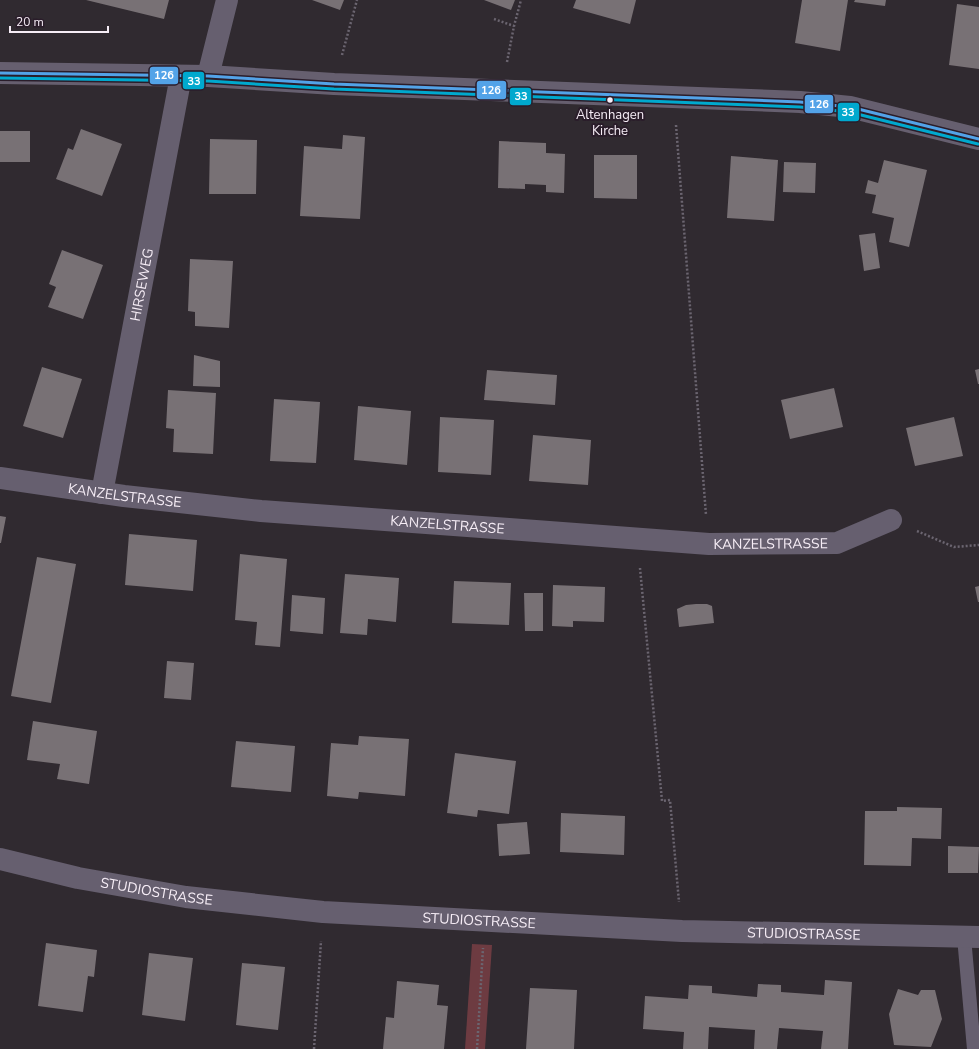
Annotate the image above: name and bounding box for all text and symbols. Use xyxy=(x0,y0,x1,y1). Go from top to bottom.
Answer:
scale bar xyxy=(10,8,108,34)
text: 20 m xyxy=(16,14,44,30)
line badge: 126 xyxy=(149,66,179,85)
text: 126 xyxy=(154,68,174,83)
line badge: 33 xyxy=(182,71,205,90)
text: 33 xyxy=(187,74,201,89)
line badge: 126 xyxy=(476,80,507,100)
text: 126 xyxy=(481,83,501,98)
line badge: 33 xyxy=(509,87,532,106)
text: 33 xyxy=(514,89,528,104)
line badge: 126 xyxy=(804,94,834,114)
marker: Altenhagen Kirche xyxy=(605,95,615,105)
text: 126 xyxy=(809,97,829,112)
line badge: 33 xyxy=(837,102,860,122)
text: 33 xyxy=(841,105,855,120)
place label: Altenhagen Kirche xyxy=(576,106,644,140)
street label: HIRSEWEG xyxy=(126,247,158,323)
street label: KANZELSTRASSE xyxy=(67,479,183,512)
street label: KANZELSTRASSE xyxy=(390,511,505,539)
street label: KANZELSTRASSE xyxy=(713,534,828,554)
street label: STUDIOSTRASSE xyxy=(99,873,214,910)
street label: STUDIOSTRASSE xyxy=(422,908,536,933)
street label: STUDIOSTRASSE xyxy=(747,923,861,945)

